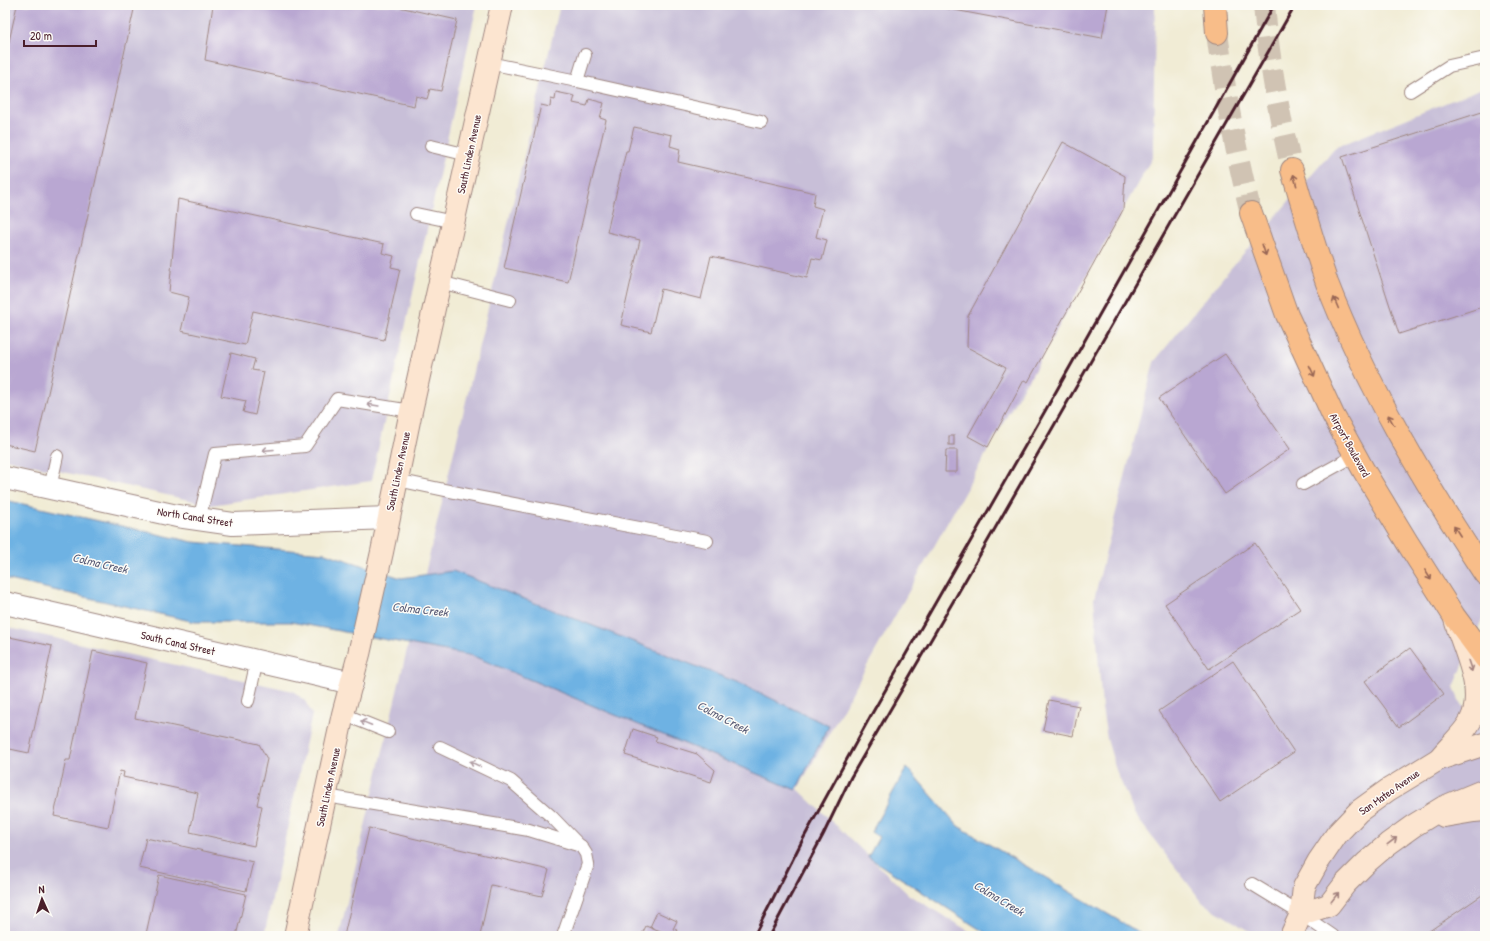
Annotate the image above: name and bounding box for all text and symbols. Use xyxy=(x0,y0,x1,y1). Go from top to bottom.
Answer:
scale bar xyxy=(24,22,96,48)
text: 20 m xyxy=(30,27,52,44)
street label: South Linden Avenue xyxy=(454,113,484,195)
one-way arrow xyxy=(1291,173,1298,186)
one-way arrow xyxy=(1260,244,1268,256)
one-way arrow xyxy=(1332,297,1339,309)
one-way arrow xyxy=(1309,364,1316,376)
one-way arrow xyxy=(367,401,380,409)
street label: Airport Boulevard xyxy=(1327,411,1374,480)
one-way arrow xyxy=(1387,414,1395,426)
street label: South Linden Avenue xyxy=(383,430,413,512)
one-way arrow xyxy=(262,446,275,453)
street label: North Canal Street xyxy=(156,504,234,530)
one-way arrow xyxy=(1453,525,1461,537)
water label: Colma Creek xyxy=(71,548,130,578)
one-way arrow xyxy=(1424,569,1432,580)
water label: Colma Creek xyxy=(391,598,450,620)
street label: South Canal Street xyxy=(140,628,217,658)
one-way arrow xyxy=(1467,659,1474,672)
water label: Colma Creek xyxy=(694,696,753,738)
one-way arrow xyxy=(360,719,372,726)
street label: South Linden Avenue xyxy=(313,746,343,828)
one-way arrow xyxy=(470,760,482,767)
street label: San Mateo Avenue xyxy=(1356,766,1422,818)
one-way arrow xyxy=(1386,837,1397,845)
water label: Colma Creek xyxy=(971,876,1028,920)
north arrow xyxy=(22,879,62,919)
text: N xyxy=(38,882,45,896)
one-way arrow xyxy=(1330,892,1339,903)

